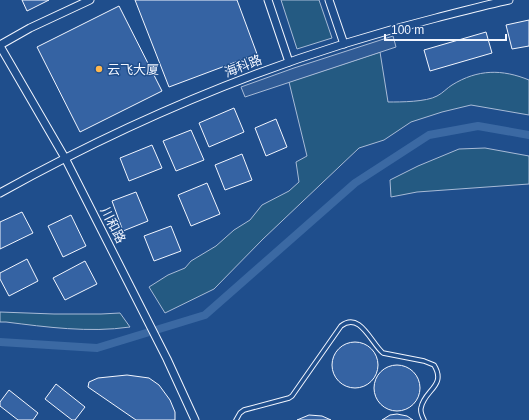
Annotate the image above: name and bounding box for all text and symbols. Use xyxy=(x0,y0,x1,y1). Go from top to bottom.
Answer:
scale bar xyxy=(385,16,506,42)
text: 100 m xyxy=(391,23,424,37)
street label: 海科路 xyxy=(222,52,264,80)
place label: 云飞大厦 xyxy=(107,62,159,77)
marker: 云飞大厦 xyxy=(94,64,104,74)
street label: 川和路 xyxy=(97,204,129,246)

